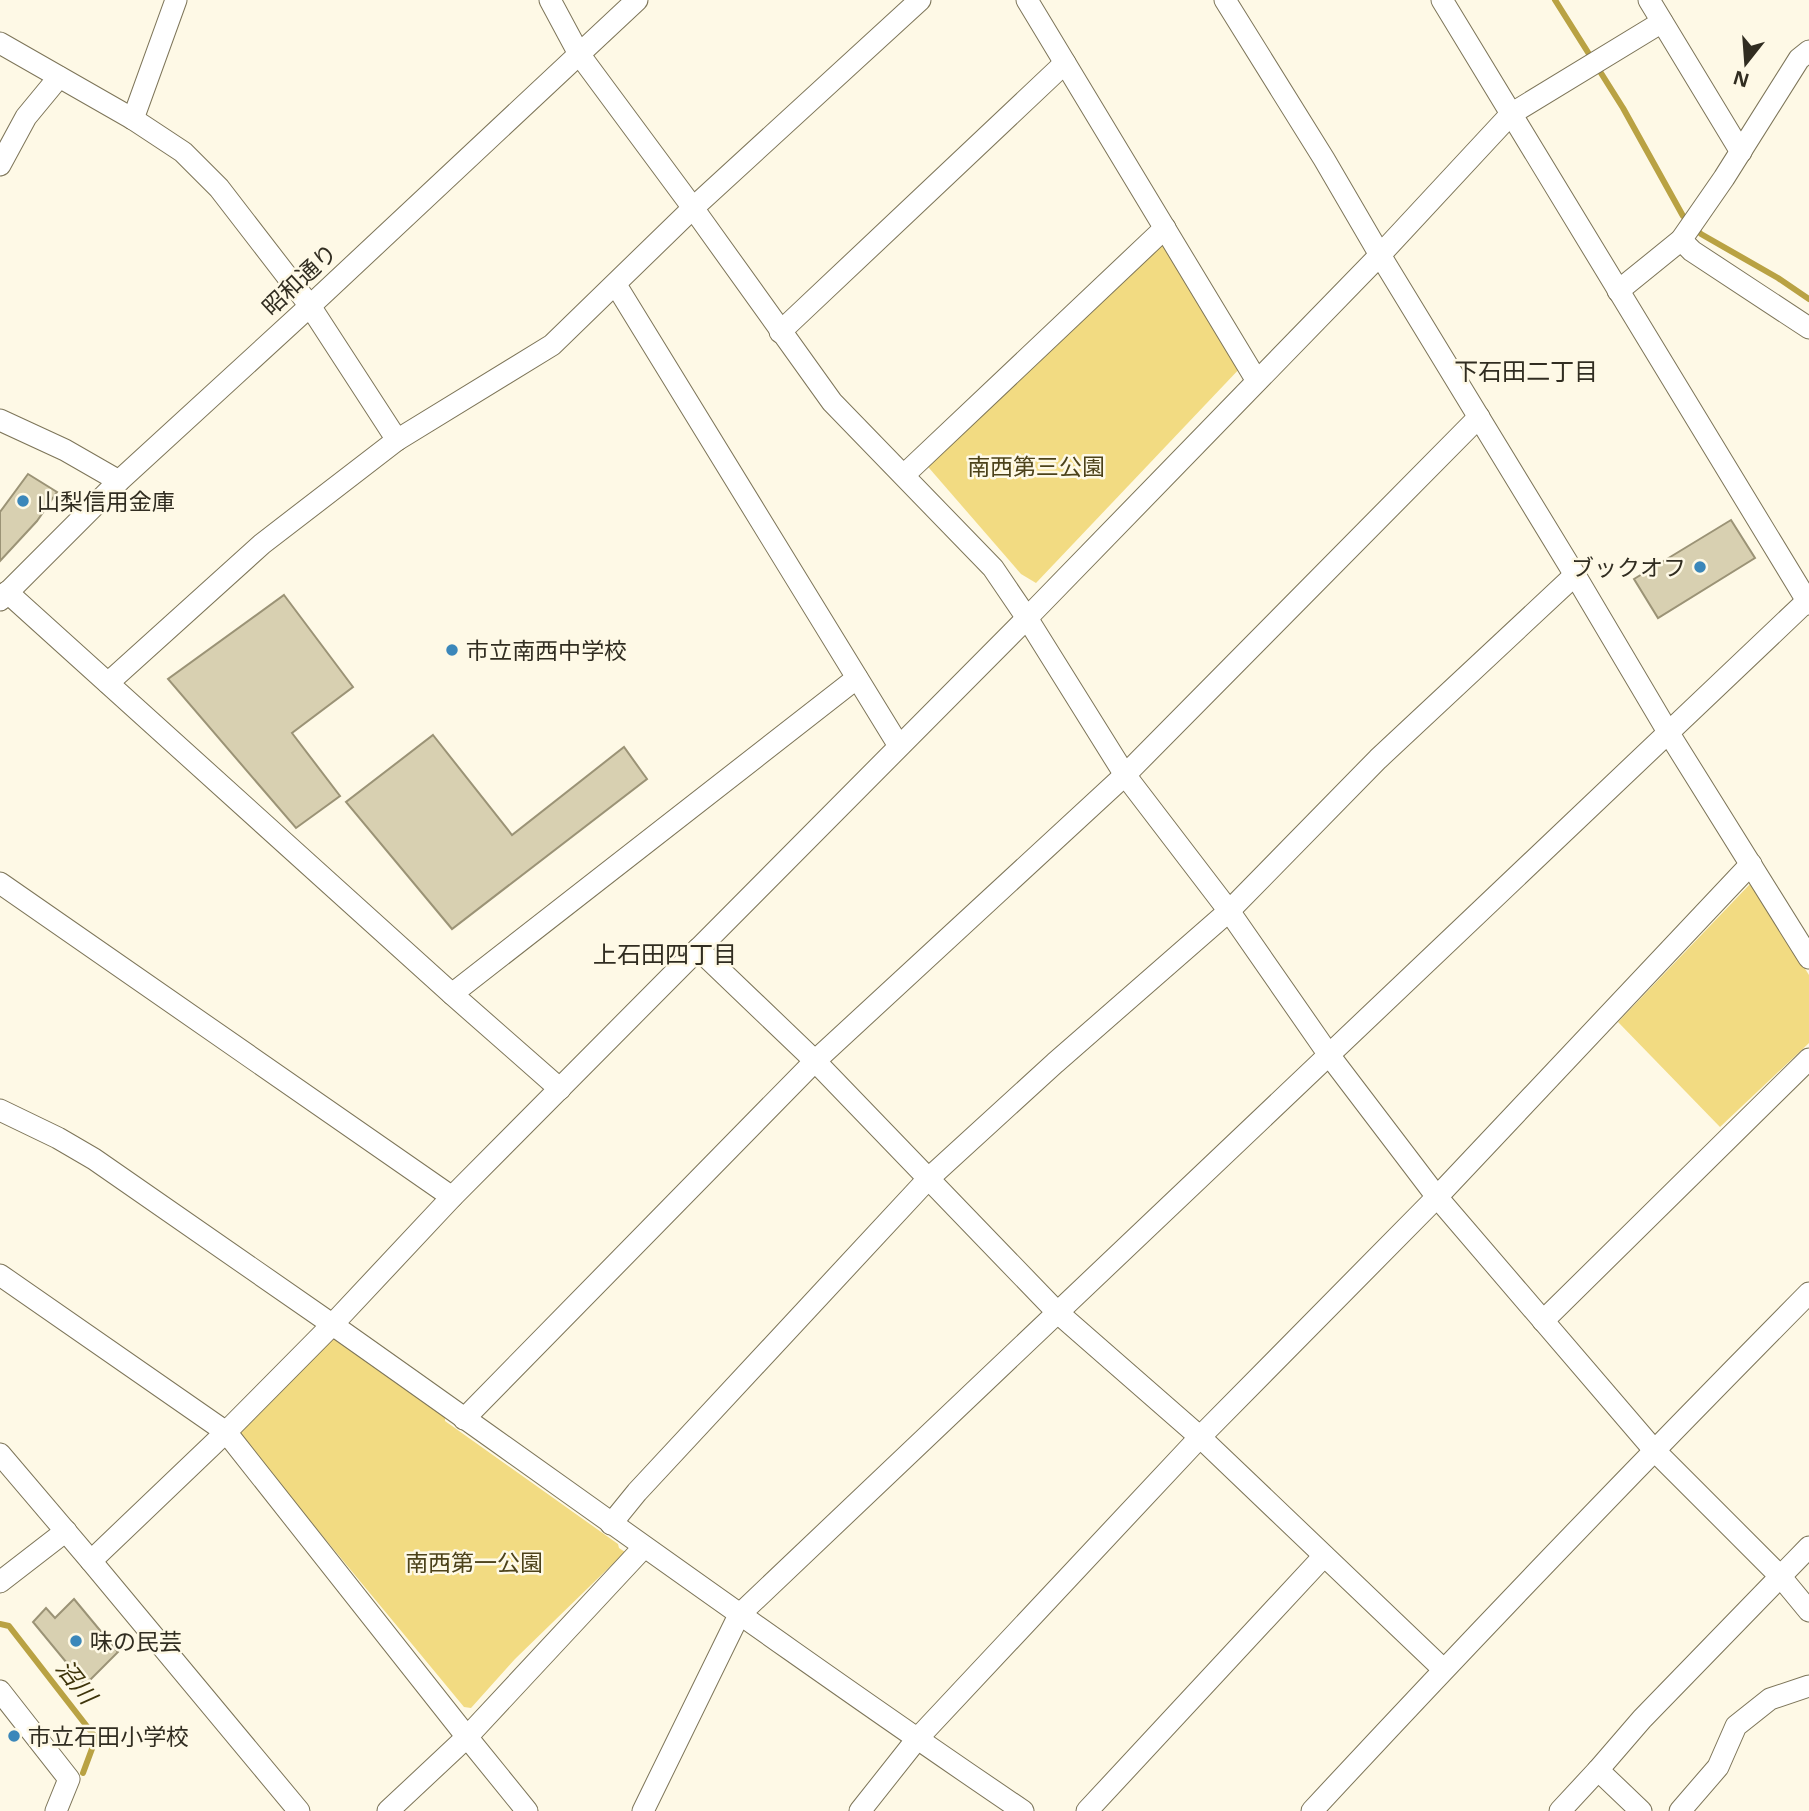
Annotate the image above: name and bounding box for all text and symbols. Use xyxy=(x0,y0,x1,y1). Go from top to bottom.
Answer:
north arrow xyxy=(1711,28,1781,98)
text: N xyxy=(1730,65,1752,94)
street label: 昭和通り xyxy=(254,236,344,322)
district label: 下石田二丁目 xyxy=(1454,354,1598,387)
park label: 南西第三公園 xyxy=(967,450,1105,482)
place label: 山梨信用金庫 xyxy=(37,485,175,517)
marker: 山梨信用金庫 xyxy=(15,493,31,509)
place label: ブックオフ xyxy=(1571,551,1686,583)
marker: ブックオフ xyxy=(1692,559,1708,575)
place label: 市立南西中学校 xyxy=(466,634,627,666)
marker: 市立南西中学校 xyxy=(444,642,460,658)
district label: 上石田四丁目 xyxy=(593,937,737,970)
park label: 南西第一公園 xyxy=(405,1546,543,1578)
place label: 味の民芸 xyxy=(90,1625,182,1657)
marker: 味の民芸 xyxy=(68,1633,84,1649)
water label: 沼川 xyxy=(49,1652,107,1712)
place label: 市立石田小学校 xyxy=(28,1720,189,1752)
marker: 市立石田小学校 xyxy=(6,1728,22,1744)

